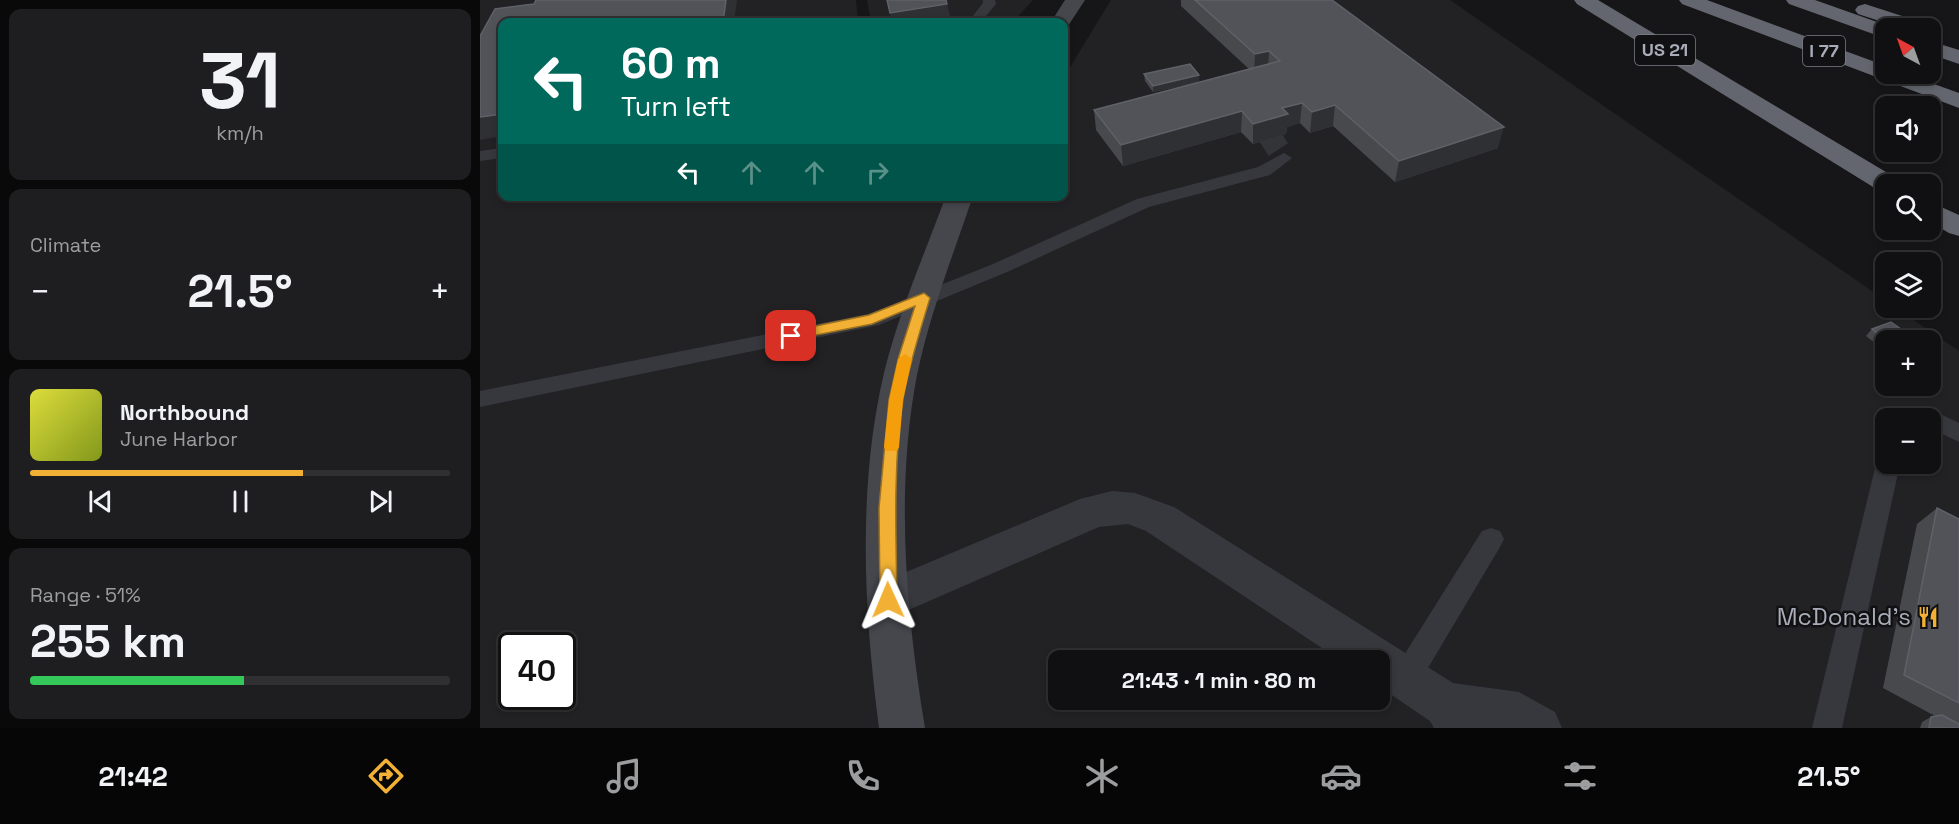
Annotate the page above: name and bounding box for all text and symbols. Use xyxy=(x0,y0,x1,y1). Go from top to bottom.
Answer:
north arrow xyxy=(1875,18,1941,84)
map controls xyxy=(1875,18,1941,474)
text: 31 xyxy=(199,31,281,131)
road number: US 21 xyxy=(1635,35,1695,65)
road number: I 77 xyxy=(1803,36,1845,66)
text: 60 m xyxy=(621,37,721,90)
icon: left xyxy=(522,42,600,120)
text: Turn left xyxy=(621,89,731,124)
button: sound xyxy=(1875,96,1941,162)
text: km/h xyxy=(216,120,264,146)
icon: left xyxy=(672,156,705,189)
icon: ahead xyxy=(735,156,768,189)
icon: ahead xyxy=(798,156,831,189)
icon: right xyxy=(861,156,894,189)
button: search xyxy=(1875,174,1941,240)
text: Climate xyxy=(30,232,101,258)
button: layers xyxy=(1875,252,1941,318)
text: 21.5° xyxy=(187,263,293,320)
text: − xyxy=(30,271,50,313)
text: + xyxy=(430,271,450,313)
pin xyxy=(765,310,816,361)
icon: arrive xyxy=(774,319,807,352)
button: + xyxy=(1875,330,1941,396)
text: Northbound xyxy=(120,398,249,426)
button: − xyxy=(1875,408,1941,474)
text: June Harbor xyxy=(120,426,238,452)
icon: previous xyxy=(84,485,117,518)
icon: pause xyxy=(224,485,257,518)
icon: next xyxy=(364,485,397,518)
position arrow xyxy=(856,568,920,632)
text: Range · 51% xyxy=(30,582,141,608)
place label: McDonald's xyxy=(1777,601,1911,632)
restaurant icon: McDonald's xyxy=(1916,605,1940,629)
text: 255 km xyxy=(30,613,186,670)
speed limit sign: 40 xyxy=(498,632,576,710)
text: 21:43 · 1 min · 80 m xyxy=(1122,666,1316,694)
icon: directions xyxy=(365,755,407,797)
icon: music xyxy=(603,755,645,797)
icon: phone xyxy=(842,755,884,797)
icon: climate xyxy=(1081,755,1123,797)
icon: car xyxy=(1320,755,1362,797)
icon: filters xyxy=(1559,755,1601,797)
text: 21:42 xyxy=(98,759,168,794)
text: 21.5° xyxy=(1797,759,1861,794)

